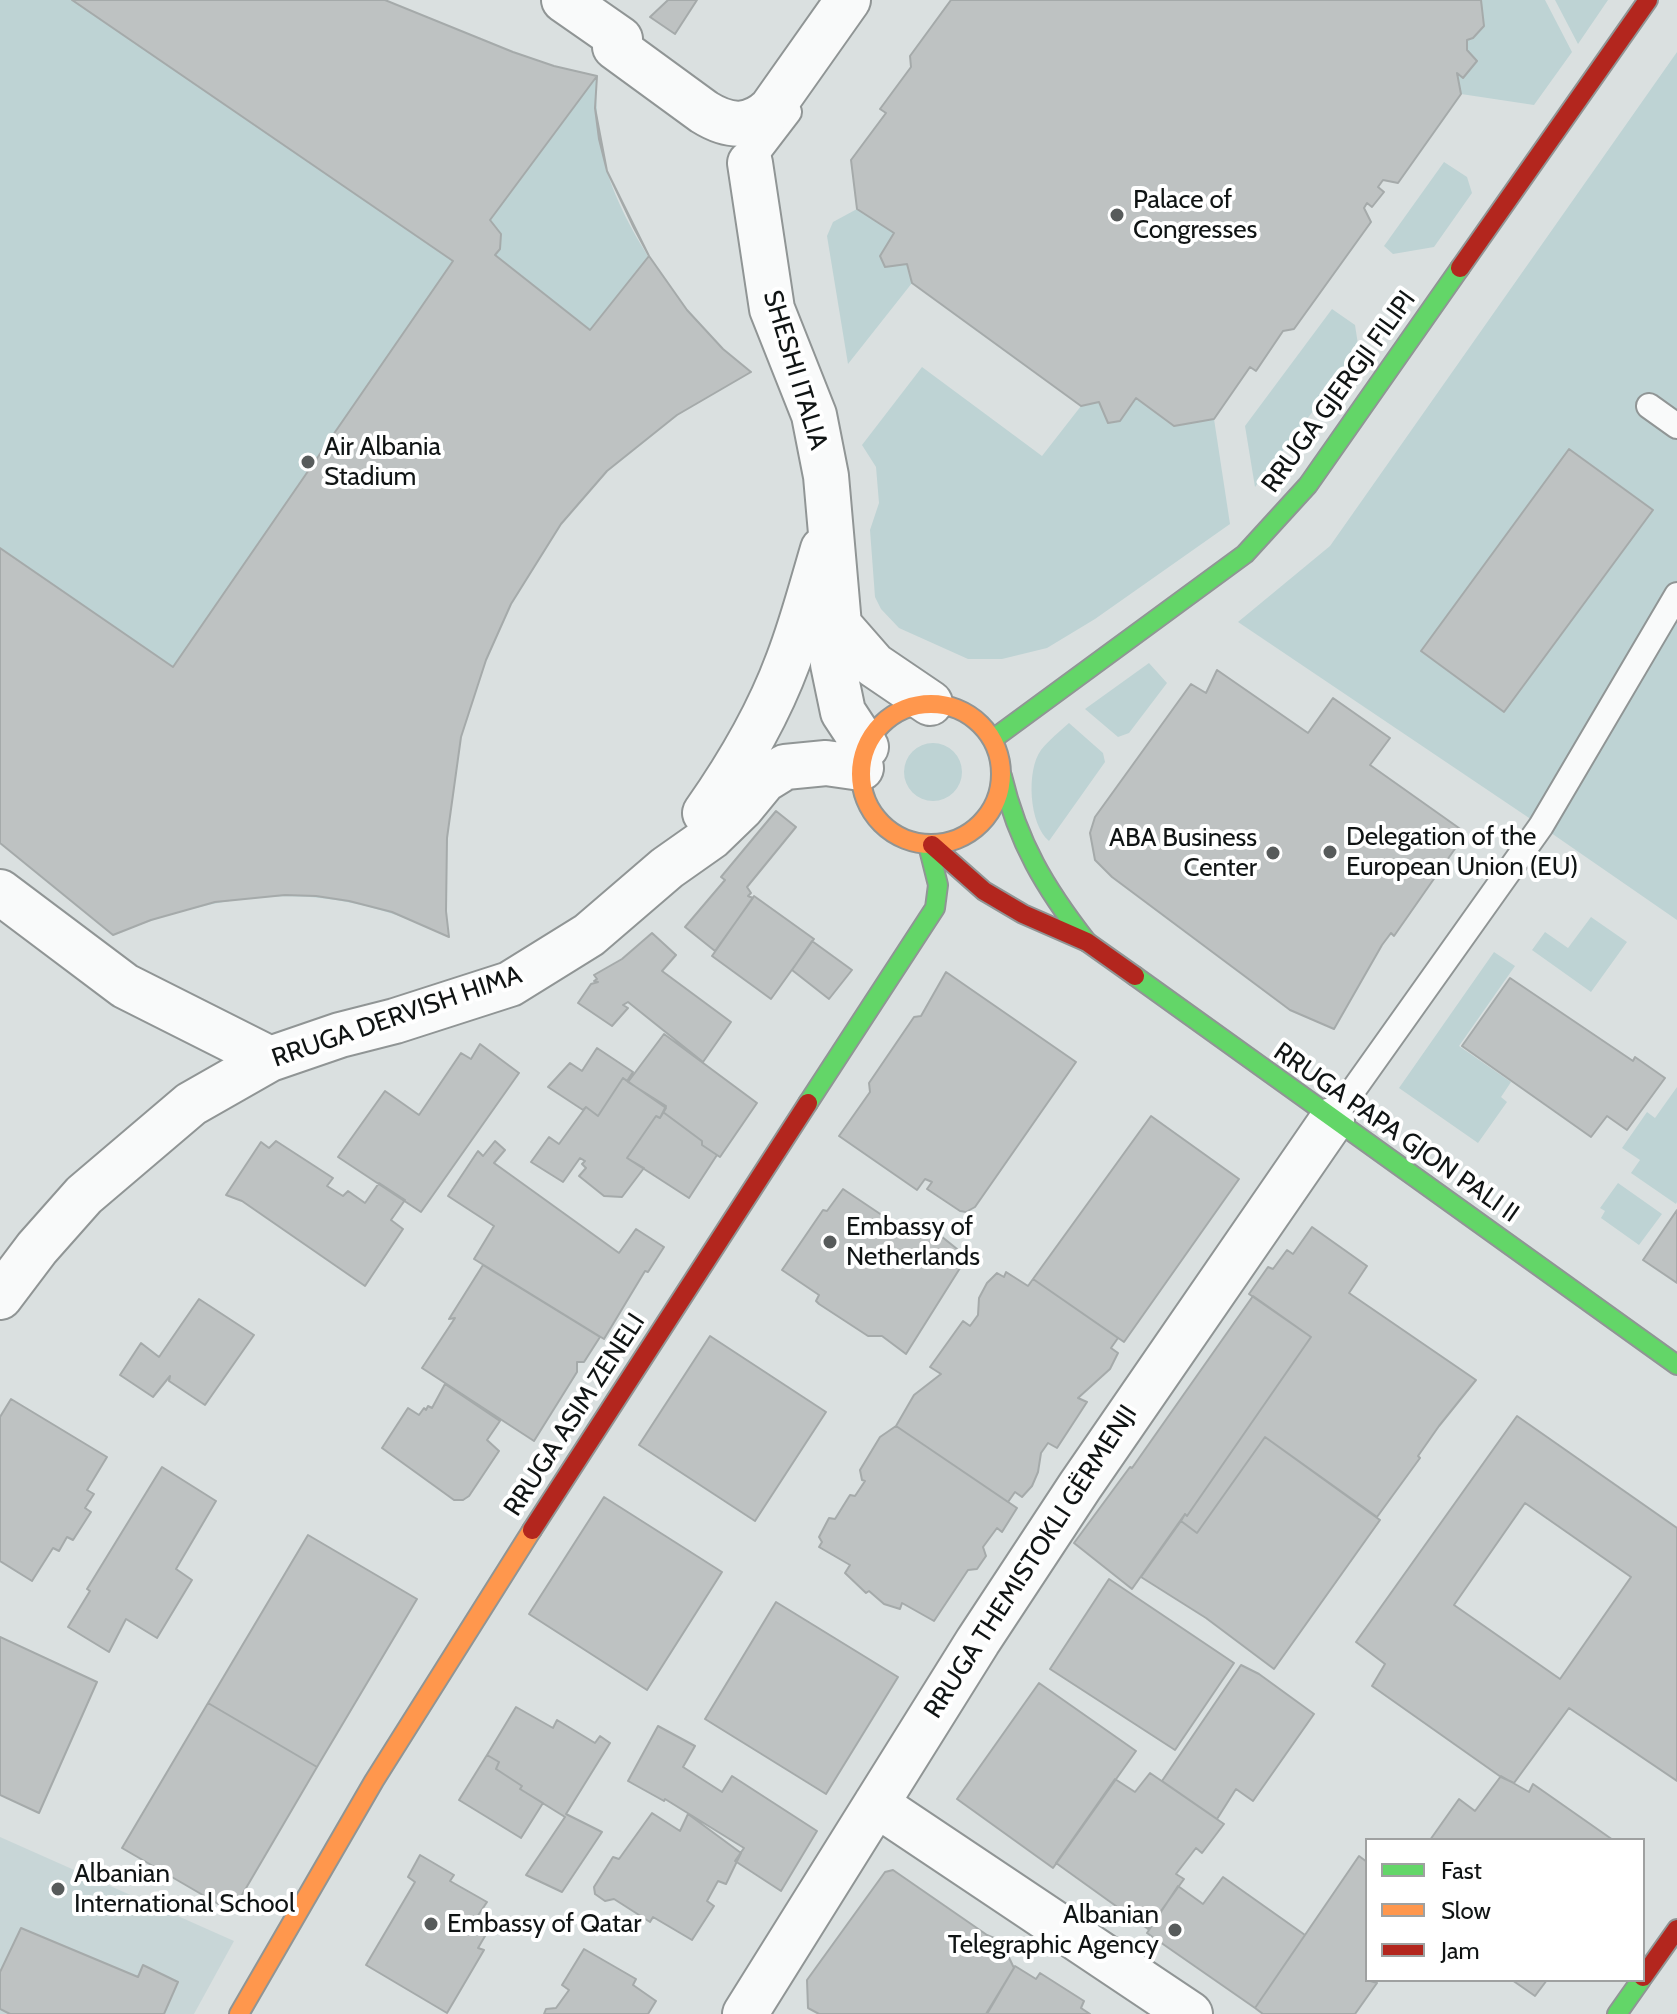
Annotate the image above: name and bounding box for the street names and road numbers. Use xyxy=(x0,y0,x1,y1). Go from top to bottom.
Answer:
street label: RRUGA GJERGJI FILIPI xyxy=(1255,285,1423,499)
street label: SHESHI ITALIA xyxy=(756,287,834,453)
street label: RRUGA DERVISH HIMA xyxy=(268,960,526,1074)
street label: RRUGA PAPA GJON PALI II xyxy=(1267,1036,1525,1230)
street label: RRUGA ASIM ZENELI xyxy=(498,1308,652,1522)
street label: RRUGA THEMISTOKLI GËRMENJI xyxy=(918,1400,1144,1724)

